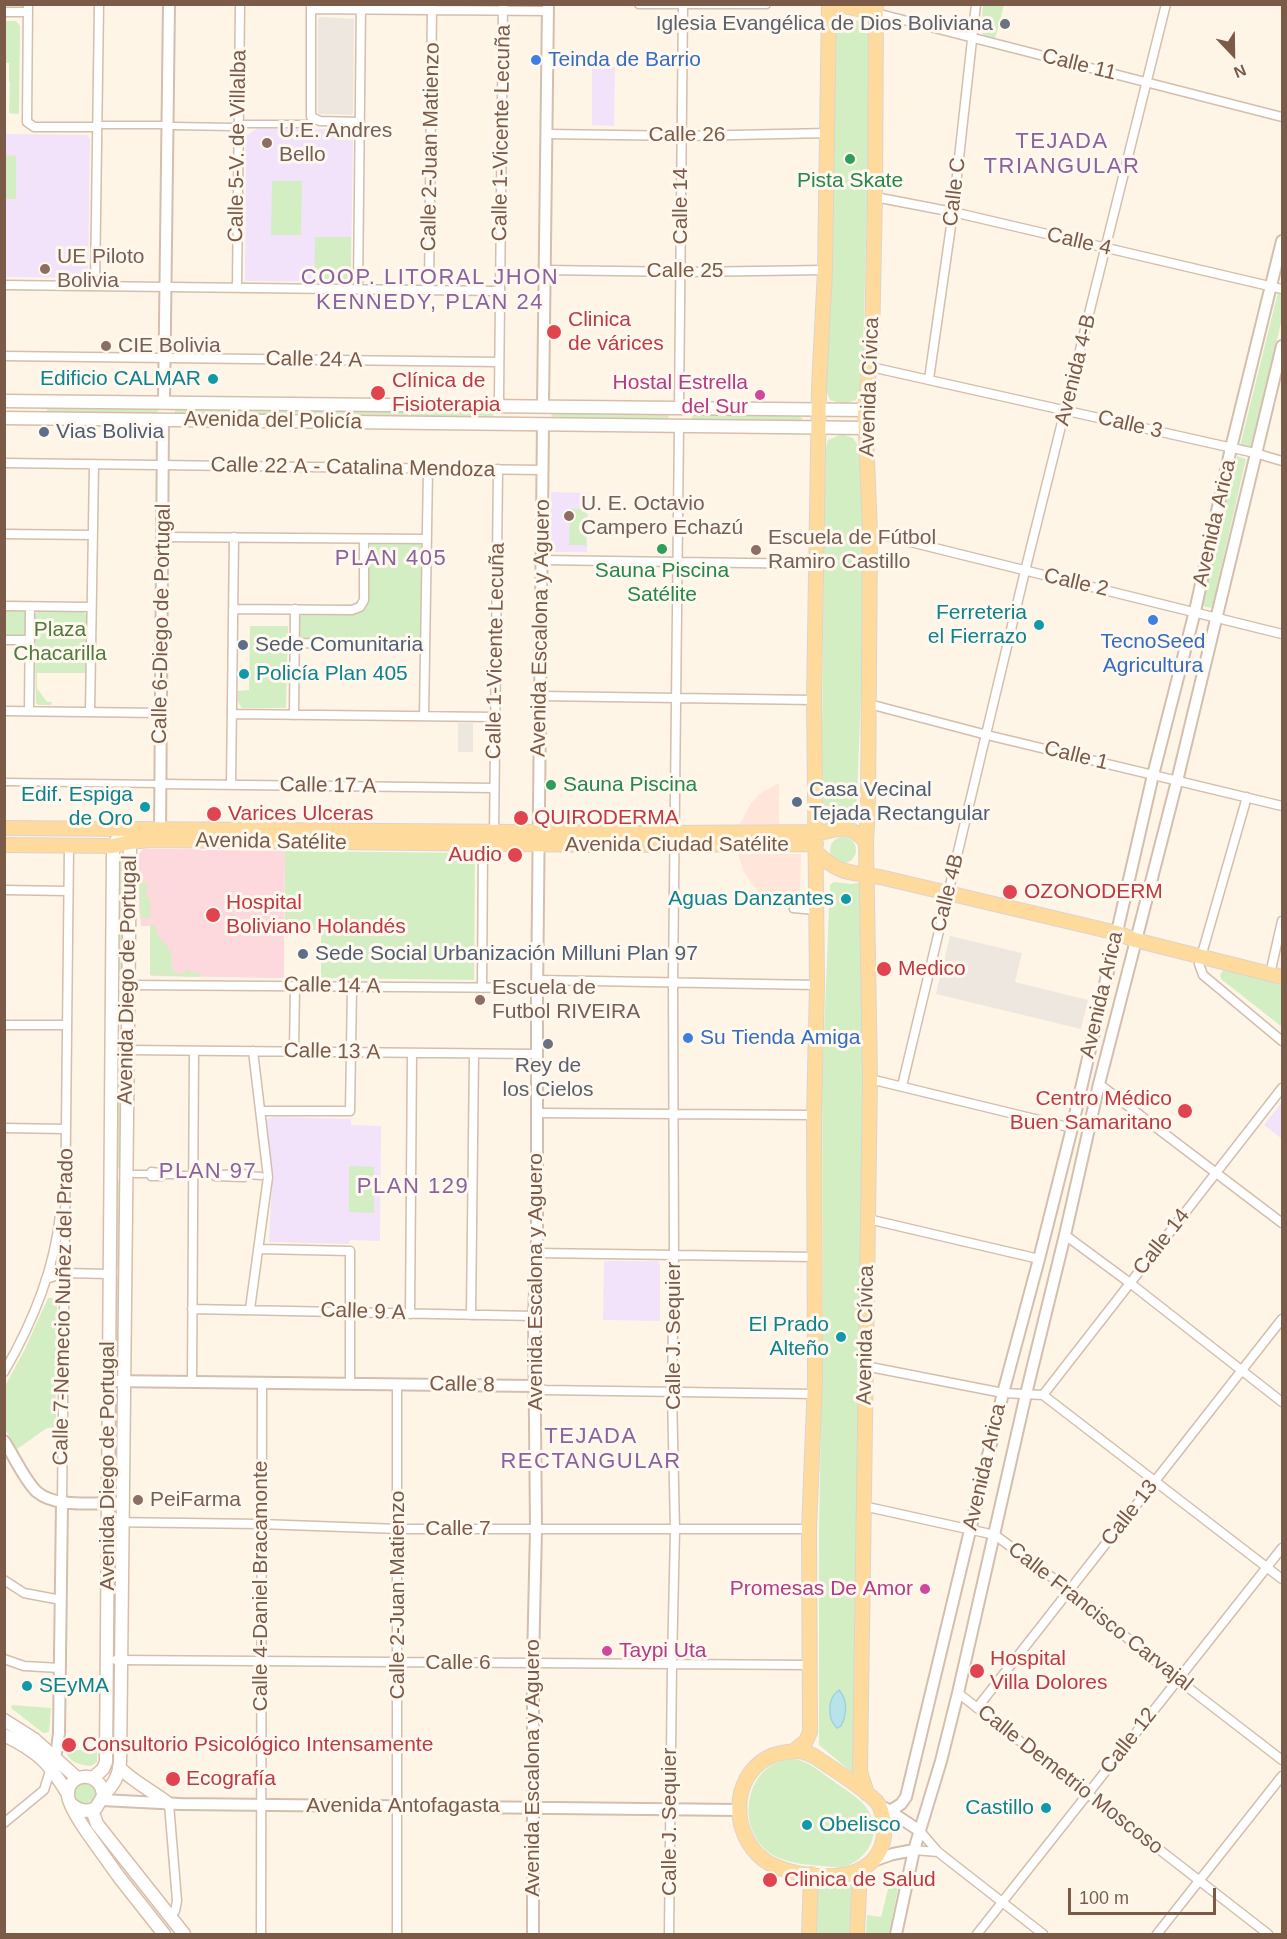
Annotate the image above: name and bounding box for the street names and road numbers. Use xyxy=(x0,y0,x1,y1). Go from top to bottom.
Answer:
street label: Calle 1-Vicente Lecuña xyxy=(488,24,516,242)
street label: Calle 2-Juan Matienzo xyxy=(417,42,445,252)
street label: Calle 11 xyxy=(1039,44,1119,86)
street label: Calle 5-V. de Villalba xyxy=(224,49,252,243)
street label: Calle 26 xyxy=(648,122,726,148)
street label: Calle C xyxy=(938,156,972,228)
street label: Calle 14 xyxy=(668,167,694,245)
street label: Calle 4 xyxy=(1044,222,1114,262)
street label: Calle 25 xyxy=(646,258,724,284)
street label: Avenida 4-B xyxy=(1050,312,1102,428)
street label: Avenida Cívica xyxy=(855,317,885,457)
street label: Calle 24 A xyxy=(265,347,363,373)
street label: Calle 3 xyxy=(1095,405,1165,445)
street label: Avenida del Policía xyxy=(184,407,362,435)
street label: Calle 22 A - Catalina Mendoza xyxy=(210,453,496,483)
street label: Avenida Arica xyxy=(1188,457,1242,589)
street label: Avenida Escalona y Aguero xyxy=(526,499,556,757)
street label: Calle 6-Diego de Portugal xyxy=(147,504,177,744)
street label: Calle 1-Vicente Lecuña xyxy=(482,542,510,760)
street label: Calle 2 xyxy=(1041,563,1111,603)
street label: Calle 1 xyxy=(1041,736,1111,776)
street label: Calle 17 A xyxy=(279,773,377,799)
street label: Avenida Satélite xyxy=(195,828,347,856)
street label: Avenida Ciudad Satélite xyxy=(565,832,789,858)
street label: Calle 4B xyxy=(926,851,970,935)
street label: Avenida Diego de Portugal xyxy=(113,855,143,1105)
street label: Avenida Arica xyxy=(1075,929,1129,1061)
street label: Calle 14 A xyxy=(283,973,381,999)
street label: Calle 13 A xyxy=(283,1039,381,1065)
street label: Calle 7-Nemecio Nuñez del Prado xyxy=(49,1148,79,1466)
street label: Avenida Escalona y Aguero xyxy=(523,1153,549,1411)
street label: Calle 14 xyxy=(1128,1204,1196,1280)
street label: Calle J. Sequier xyxy=(661,1262,687,1410)
street label: Avenida Cívica xyxy=(852,1265,880,1405)
street label: Calle 9 A xyxy=(320,1298,406,1326)
street label: Avenida Diego de Portugal xyxy=(95,1341,121,1591)
street label: Calle 8 xyxy=(429,1372,495,1398)
street label: Avenida Arica xyxy=(958,1401,1012,1533)
street label: Calle 4-Daniel Bracamonte xyxy=(248,1461,274,1711)
street label: Calle 13 xyxy=(1096,1475,1164,1551)
street label: Calle 2-Juan Matienzo xyxy=(385,1491,411,1699)
street label: Calle 7 xyxy=(425,1516,491,1542)
street label: Calle Francisco Carvajal xyxy=(1003,1537,1197,1697)
street label: Avenida Escalona y Aguero xyxy=(520,1639,546,1897)
street label: Calle 6 xyxy=(425,1650,491,1676)
street label: Calle Demetrio Moscoso xyxy=(972,1700,1168,1860)
street label: Calle 12 xyxy=(1095,1703,1163,1779)
street label: Calle J. Sequier xyxy=(657,1748,683,1896)
street label: Avenida Antofagasta xyxy=(306,1793,500,1819)

